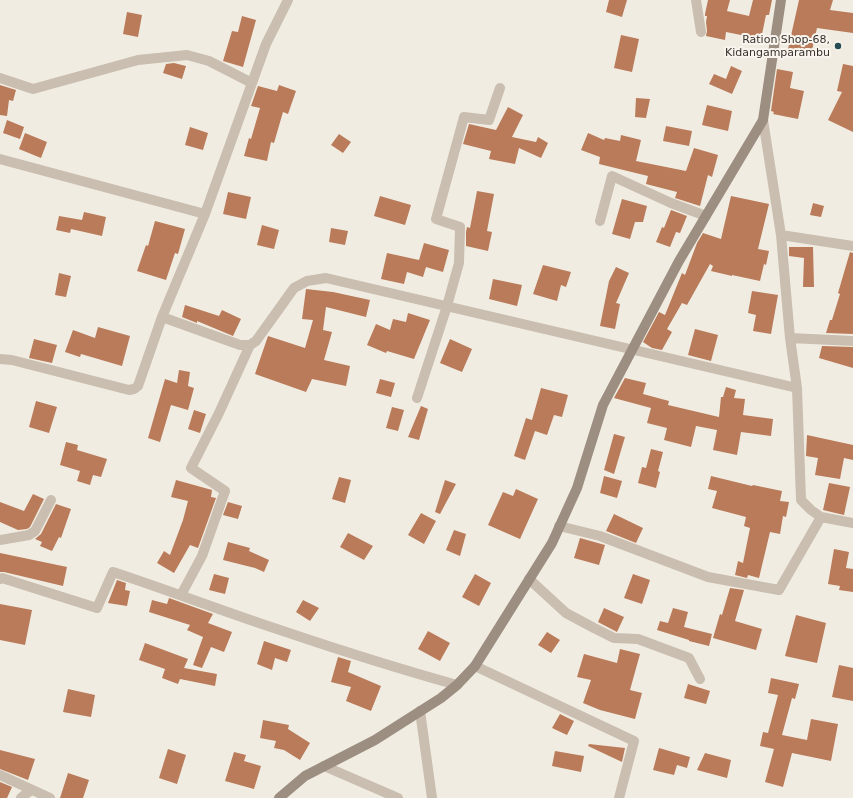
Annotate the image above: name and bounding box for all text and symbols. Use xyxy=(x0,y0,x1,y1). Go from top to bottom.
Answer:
place label: Ration Shop-68, Kidangamparambu xyxy=(725,33,830,59)
marker: Ration Shop-68, Kidangamparambu xyxy=(833,41,843,51)

